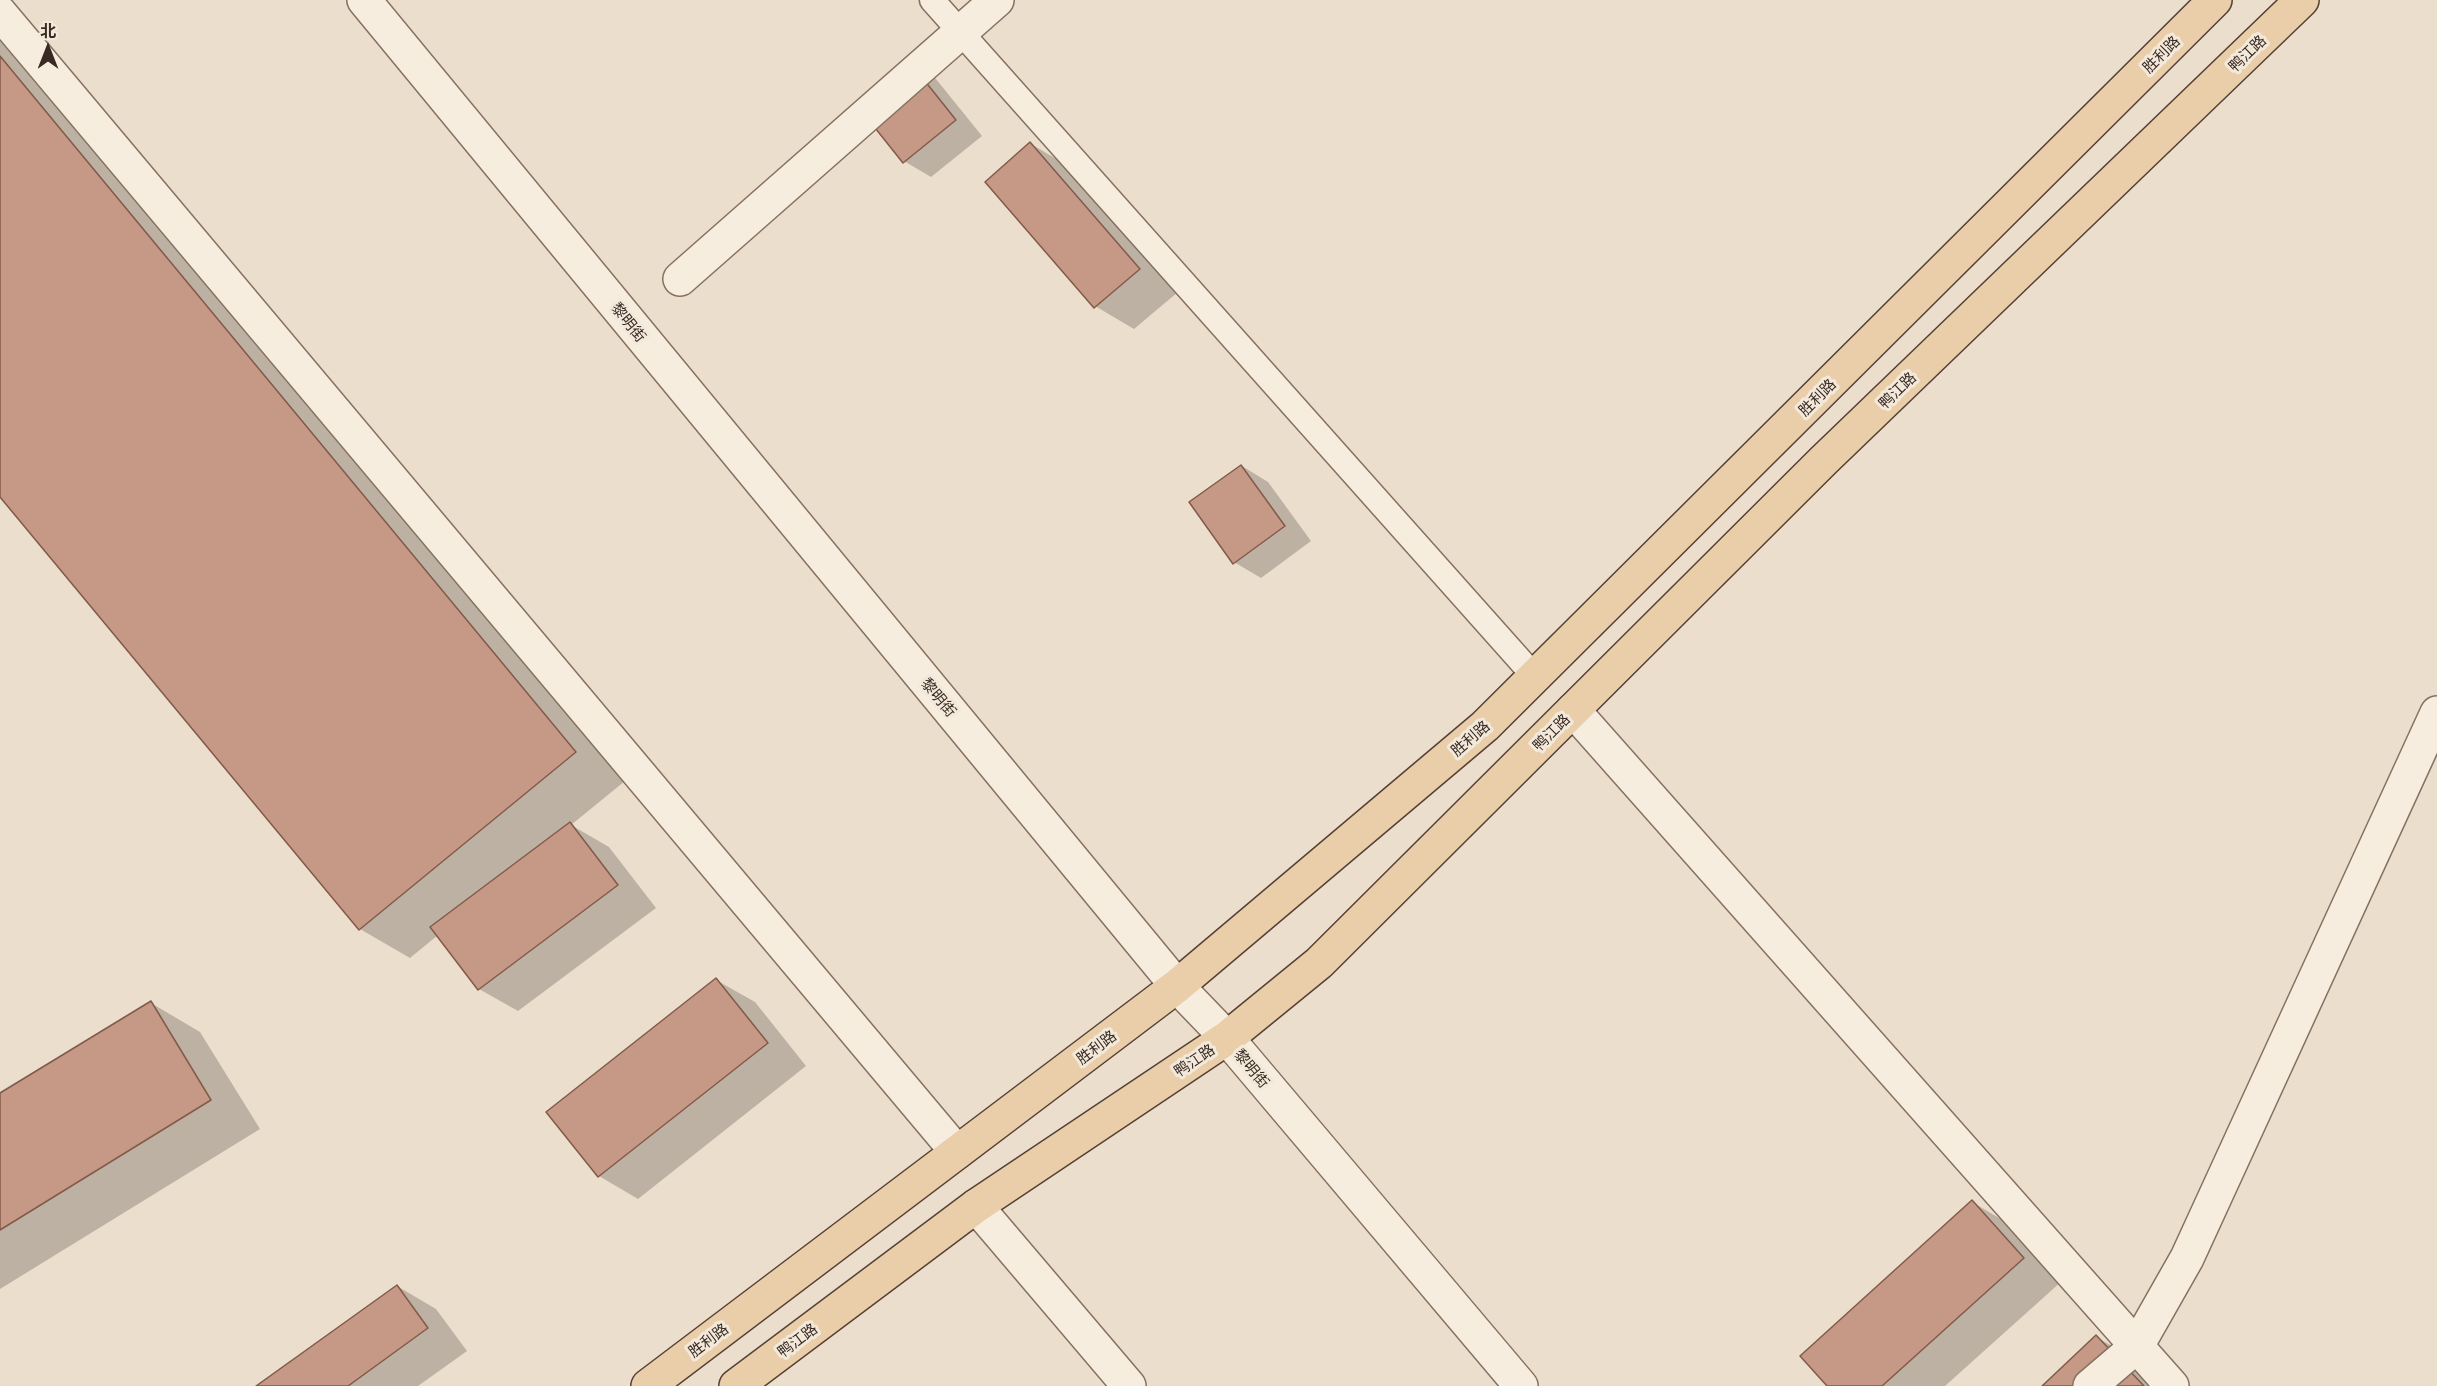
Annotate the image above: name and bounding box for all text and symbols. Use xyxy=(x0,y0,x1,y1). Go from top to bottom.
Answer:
north arrow xyxy=(18,18,78,78)
text: 北 xyxy=(40,18,56,42)
street label: 鸭江路 xyxy=(2225,31,2269,75)
street label: 胜利路 xyxy=(2139,32,2183,76)
street label: 黎明街 xyxy=(608,299,650,345)
street label: 鸭江路 xyxy=(1875,368,1919,412)
street label: 胜利路 xyxy=(1795,375,1839,419)
street label: 黎明街 xyxy=(918,674,960,720)
street label: 鸭江路 xyxy=(1529,710,1573,754)
street label: 胜利路 xyxy=(1447,716,1493,760)
street label: 胜利路 xyxy=(1073,1026,1119,1068)
street label: 鸭江路 xyxy=(1170,1040,1218,1080)
street label: 黎明街 xyxy=(1231,1045,1273,1091)
street label: 胜利路 xyxy=(685,1319,731,1361)
street label: 鸭江路 xyxy=(774,1319,820,1361)

